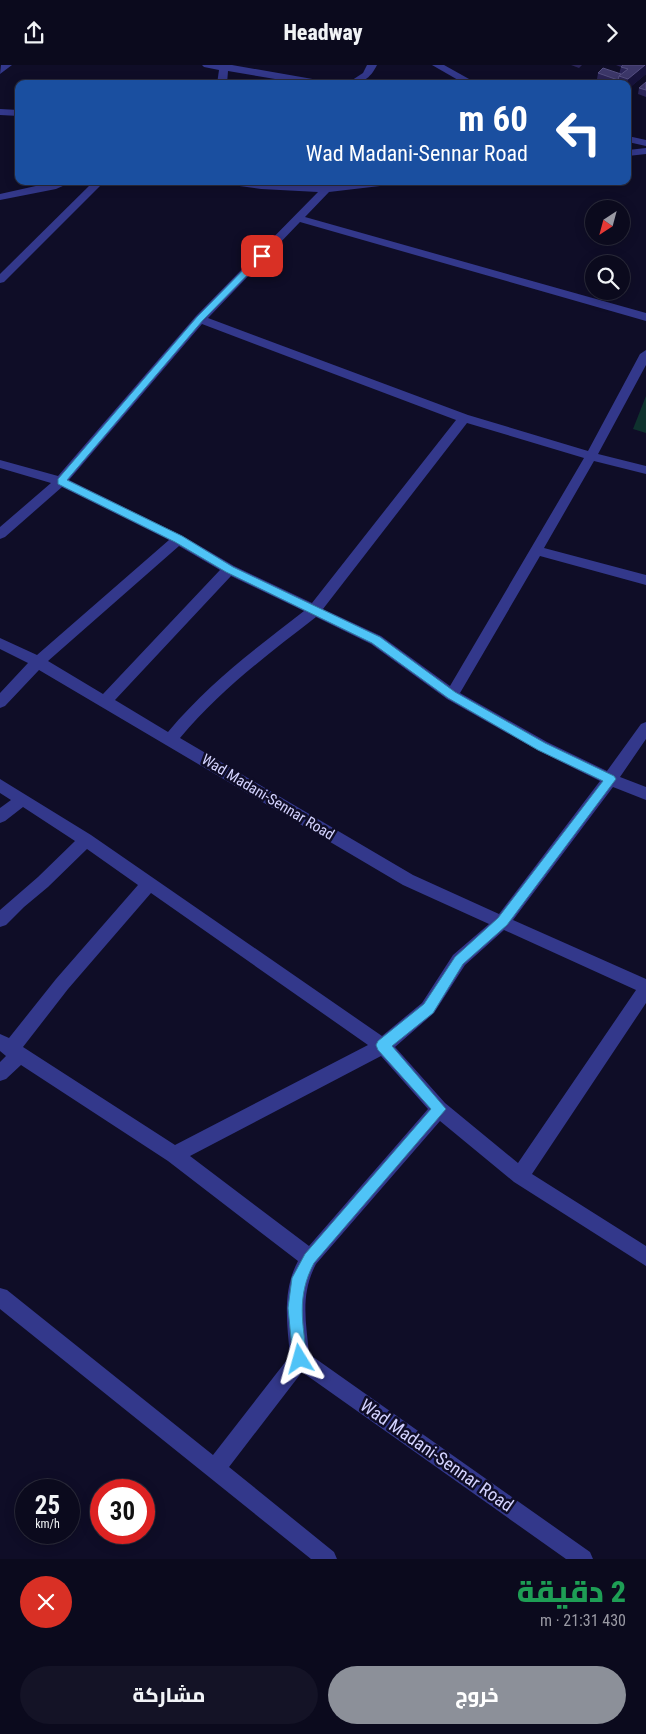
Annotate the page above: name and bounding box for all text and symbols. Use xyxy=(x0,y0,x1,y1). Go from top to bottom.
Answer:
icon: share xyxy=(20,19,48,47)
icon: forward xyxy=(598,19,626,47)
text: Headway xyxy=(283,20,363,45)
text: 60 m xyxy=(459,99,528,140)
icon: left xyxy=(546,100,611,165)
text: Wad Madani-Sennar Road xyxy=(306,141,528,166)
north arrow xyxy=(585,200,630,245)
map controls xyxy=(585,200,630,300)
pin xyxy=(241,235,283,277)
icon: arrive xyxy=(248,242,276,270)
button: search xyxy=(585,255,630,300)
street label: Wad Madani-Sennar Road xyxy=(198,750,338,844)
position arrow xyxy=(273,1332,325,1384)
street label: Wad Madani-Sennar Road xyxy=(357,1394,517,1516)
speed limit sign: 30 xyxy=(90,1479,155,1544)
text: 25 xyxy=(35,1491,60,1520)
text: km/h xyxy=(35,1517,60,1531)
text: 2 دقيقة xyxy=(517,1574,626,1609)
button: close xyxy=(20,1576,72,1628)
text: 430 m · 21:31 xyxy=(540,1611,626,1630)
button: مشاركة xyxy=(20,1666,318,1724)
button: خروج xyxy=(328,1666,626,1724)

